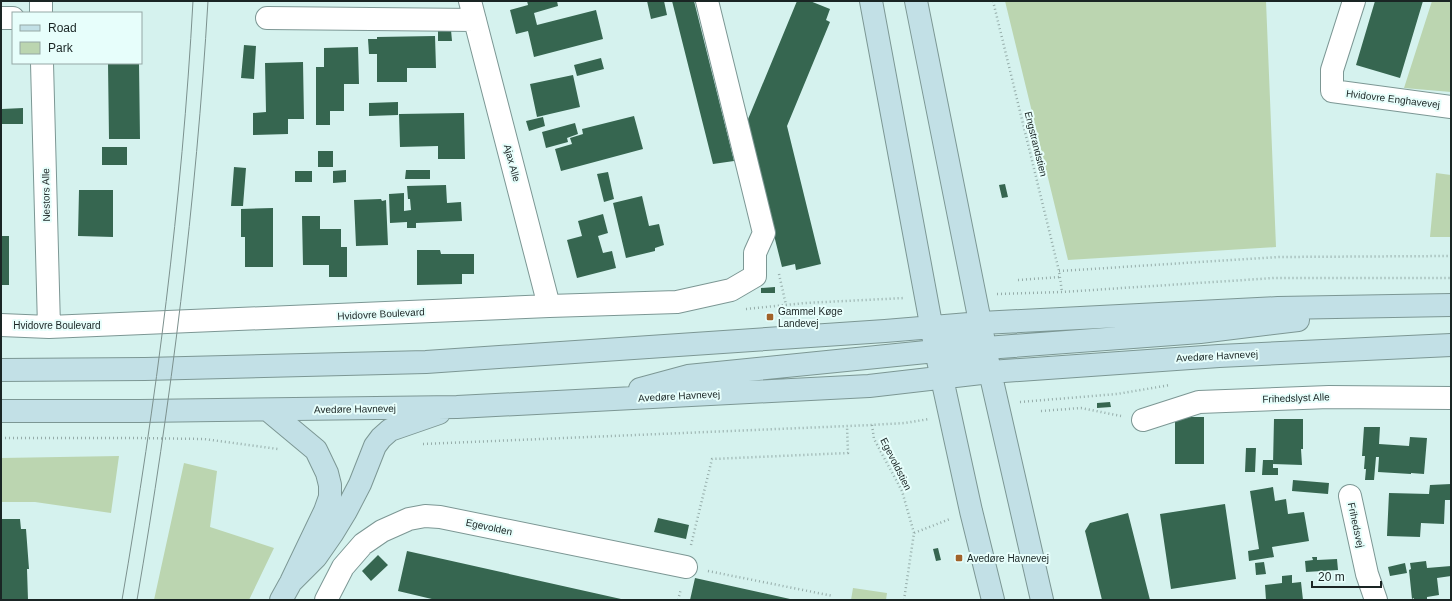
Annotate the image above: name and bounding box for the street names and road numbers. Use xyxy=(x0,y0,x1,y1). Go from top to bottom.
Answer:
street label: Hvidovre Enghavevej xyxy=(1345,88,1441,110)
street label: Engstrandstien xyxy=(1023,110,1049,178)
street label: Ajax Alle xyxy=(502,143,522,183)
street label: Nestors Alle xyxy=(40,168,52,222)
street label: Hvidovre Boulevard xyxy=(337,306,425,322)
street label: Hvidovre Boulevard xyxy=(13,320,101,331)
street label: Avedøre Havnevej xyxy=(1176,348,1258,364)
street label: Avedøre Havnevej xyxy=(638,388,720,404)
street label: Frihedslyst Alle xyxy=(1262,391,1330,405)
street label: Avedøre Havnevej xyxy=(314,403,396,415)
street label: Egevoldstien xyxy=(878,436,914,492)
street label: Frihedsvej xyxy=(1346,501,1366,549)
street label: Egevolden xyxy=(465,517,513,537)

